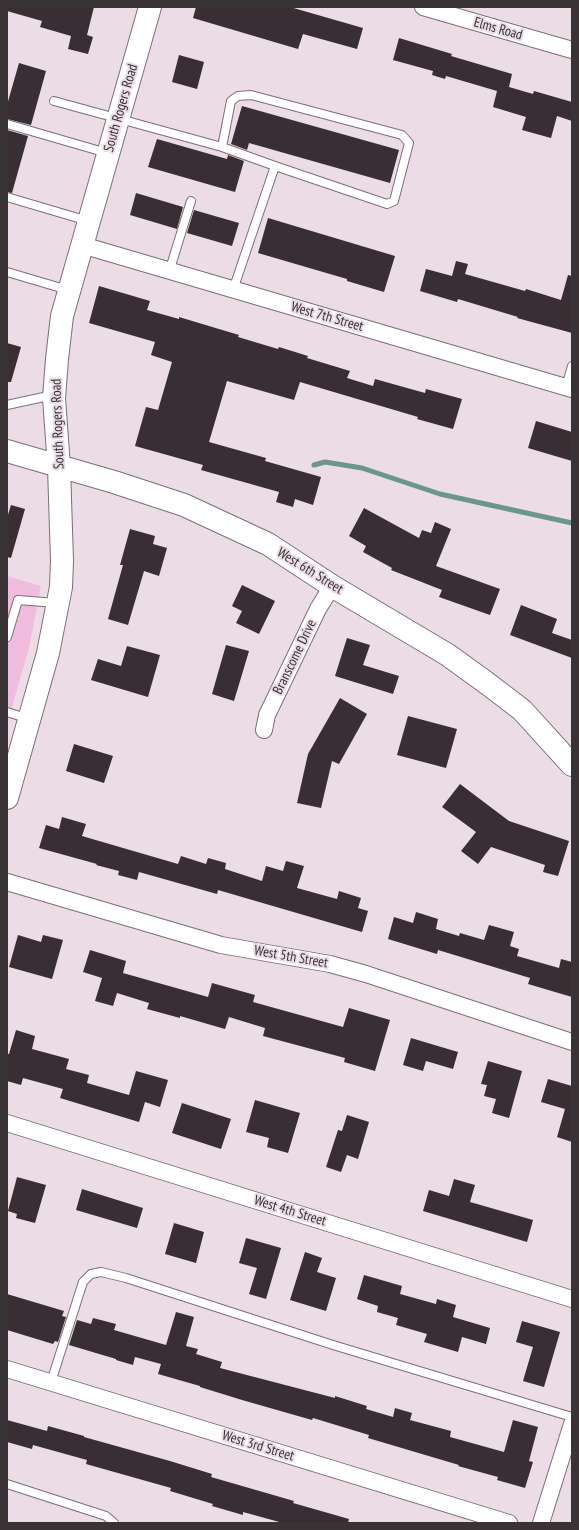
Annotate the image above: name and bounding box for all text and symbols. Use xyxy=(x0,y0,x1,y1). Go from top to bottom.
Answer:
street label: Elms Road xyxy=(472,14,524,44)
street label: South Rogers Road xyxy=(100,62,142,154)
street label: West 7th Street xyxy=(289,299,365,335)
street label: South Rogers Road xyxy=(48,378,68,470)
street label: West 6th Street xyxy=(274,544,346,598)
street label: Branscome Drive xyxy=(270,617,320,697)
street label: West 5th Street xyxy=(253,942,329,972)
street label: West 4th Street xyxy=(252,1192,328,1230)
street label: West 3rd Street xyxy=(220,1427,296,1465)

